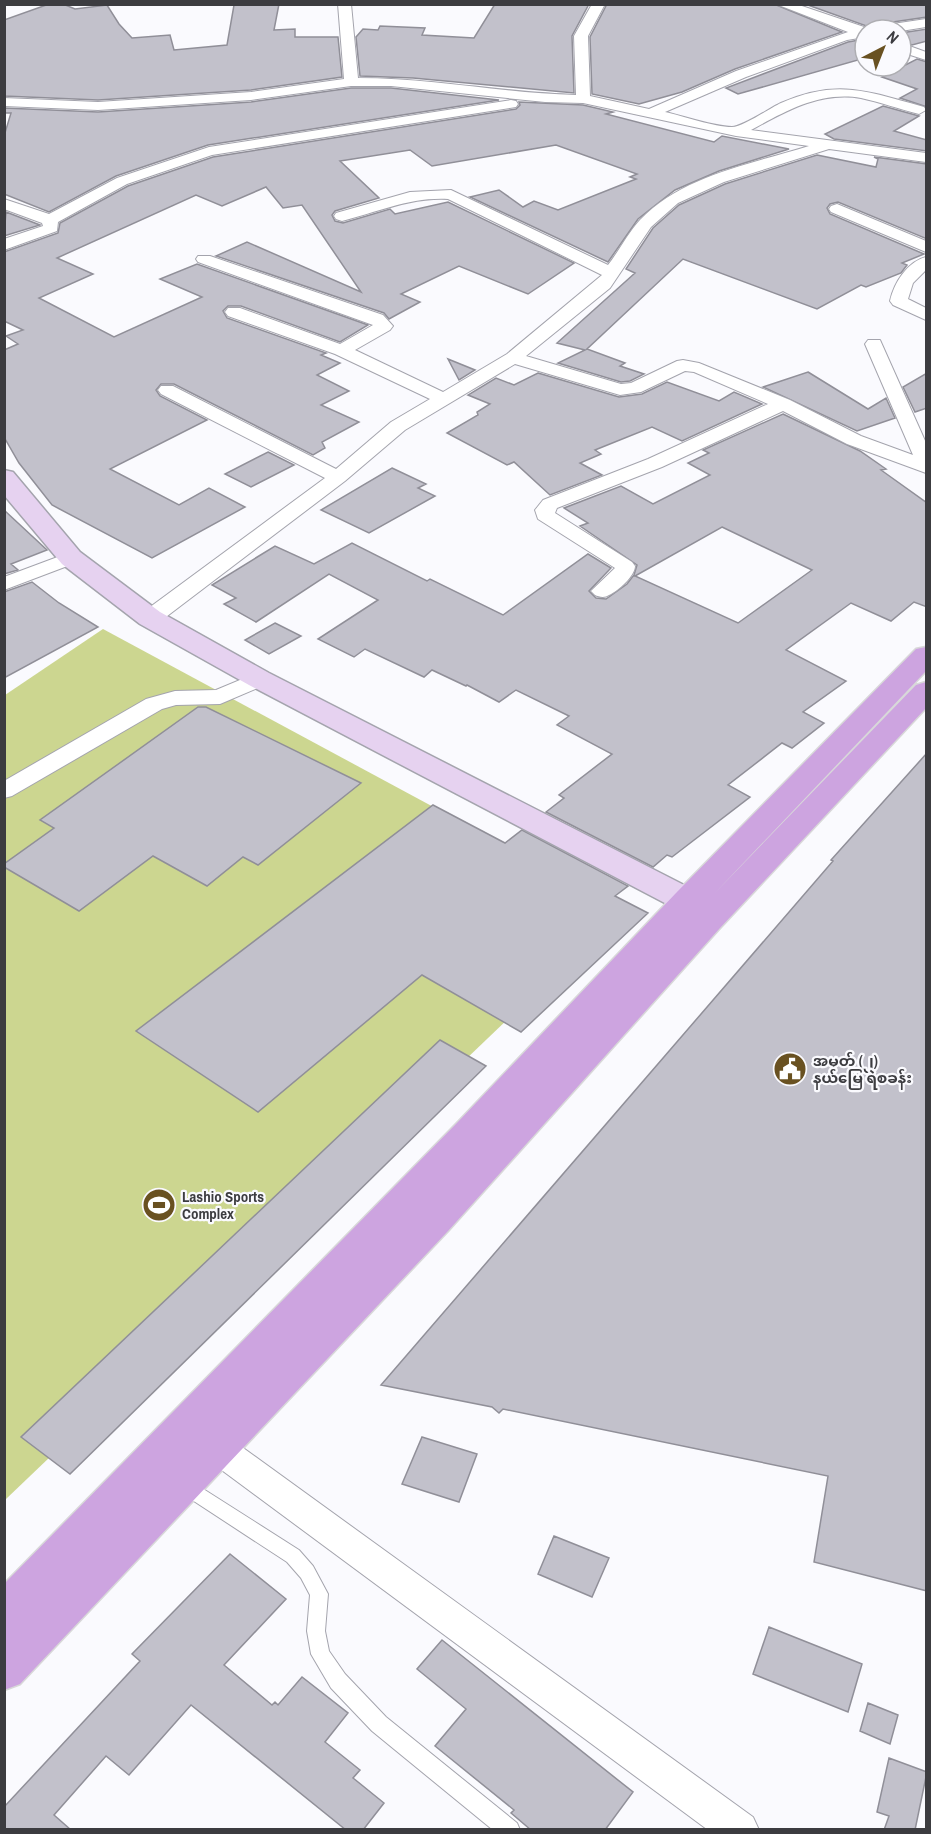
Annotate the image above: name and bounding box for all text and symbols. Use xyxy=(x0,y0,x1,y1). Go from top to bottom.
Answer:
north arrow xyxy=(853,18,913,78)
text: N xyxy=(882,26,904,48)
place label: အမှတ် (၂) နယ်မြေ ရဲစခန်း xyxy=(813,1050,912,1090)
public building icon: အမှတ် (၂) နယ်မြေ ရဲစခန်း xyxy=(772,1051,808,1087)
place label: Lashio Sports Complex xyxy=(182,1186,264,1224)
sports icon: Lashio Sports Complex xyxy=(141,1187,177,1223)

